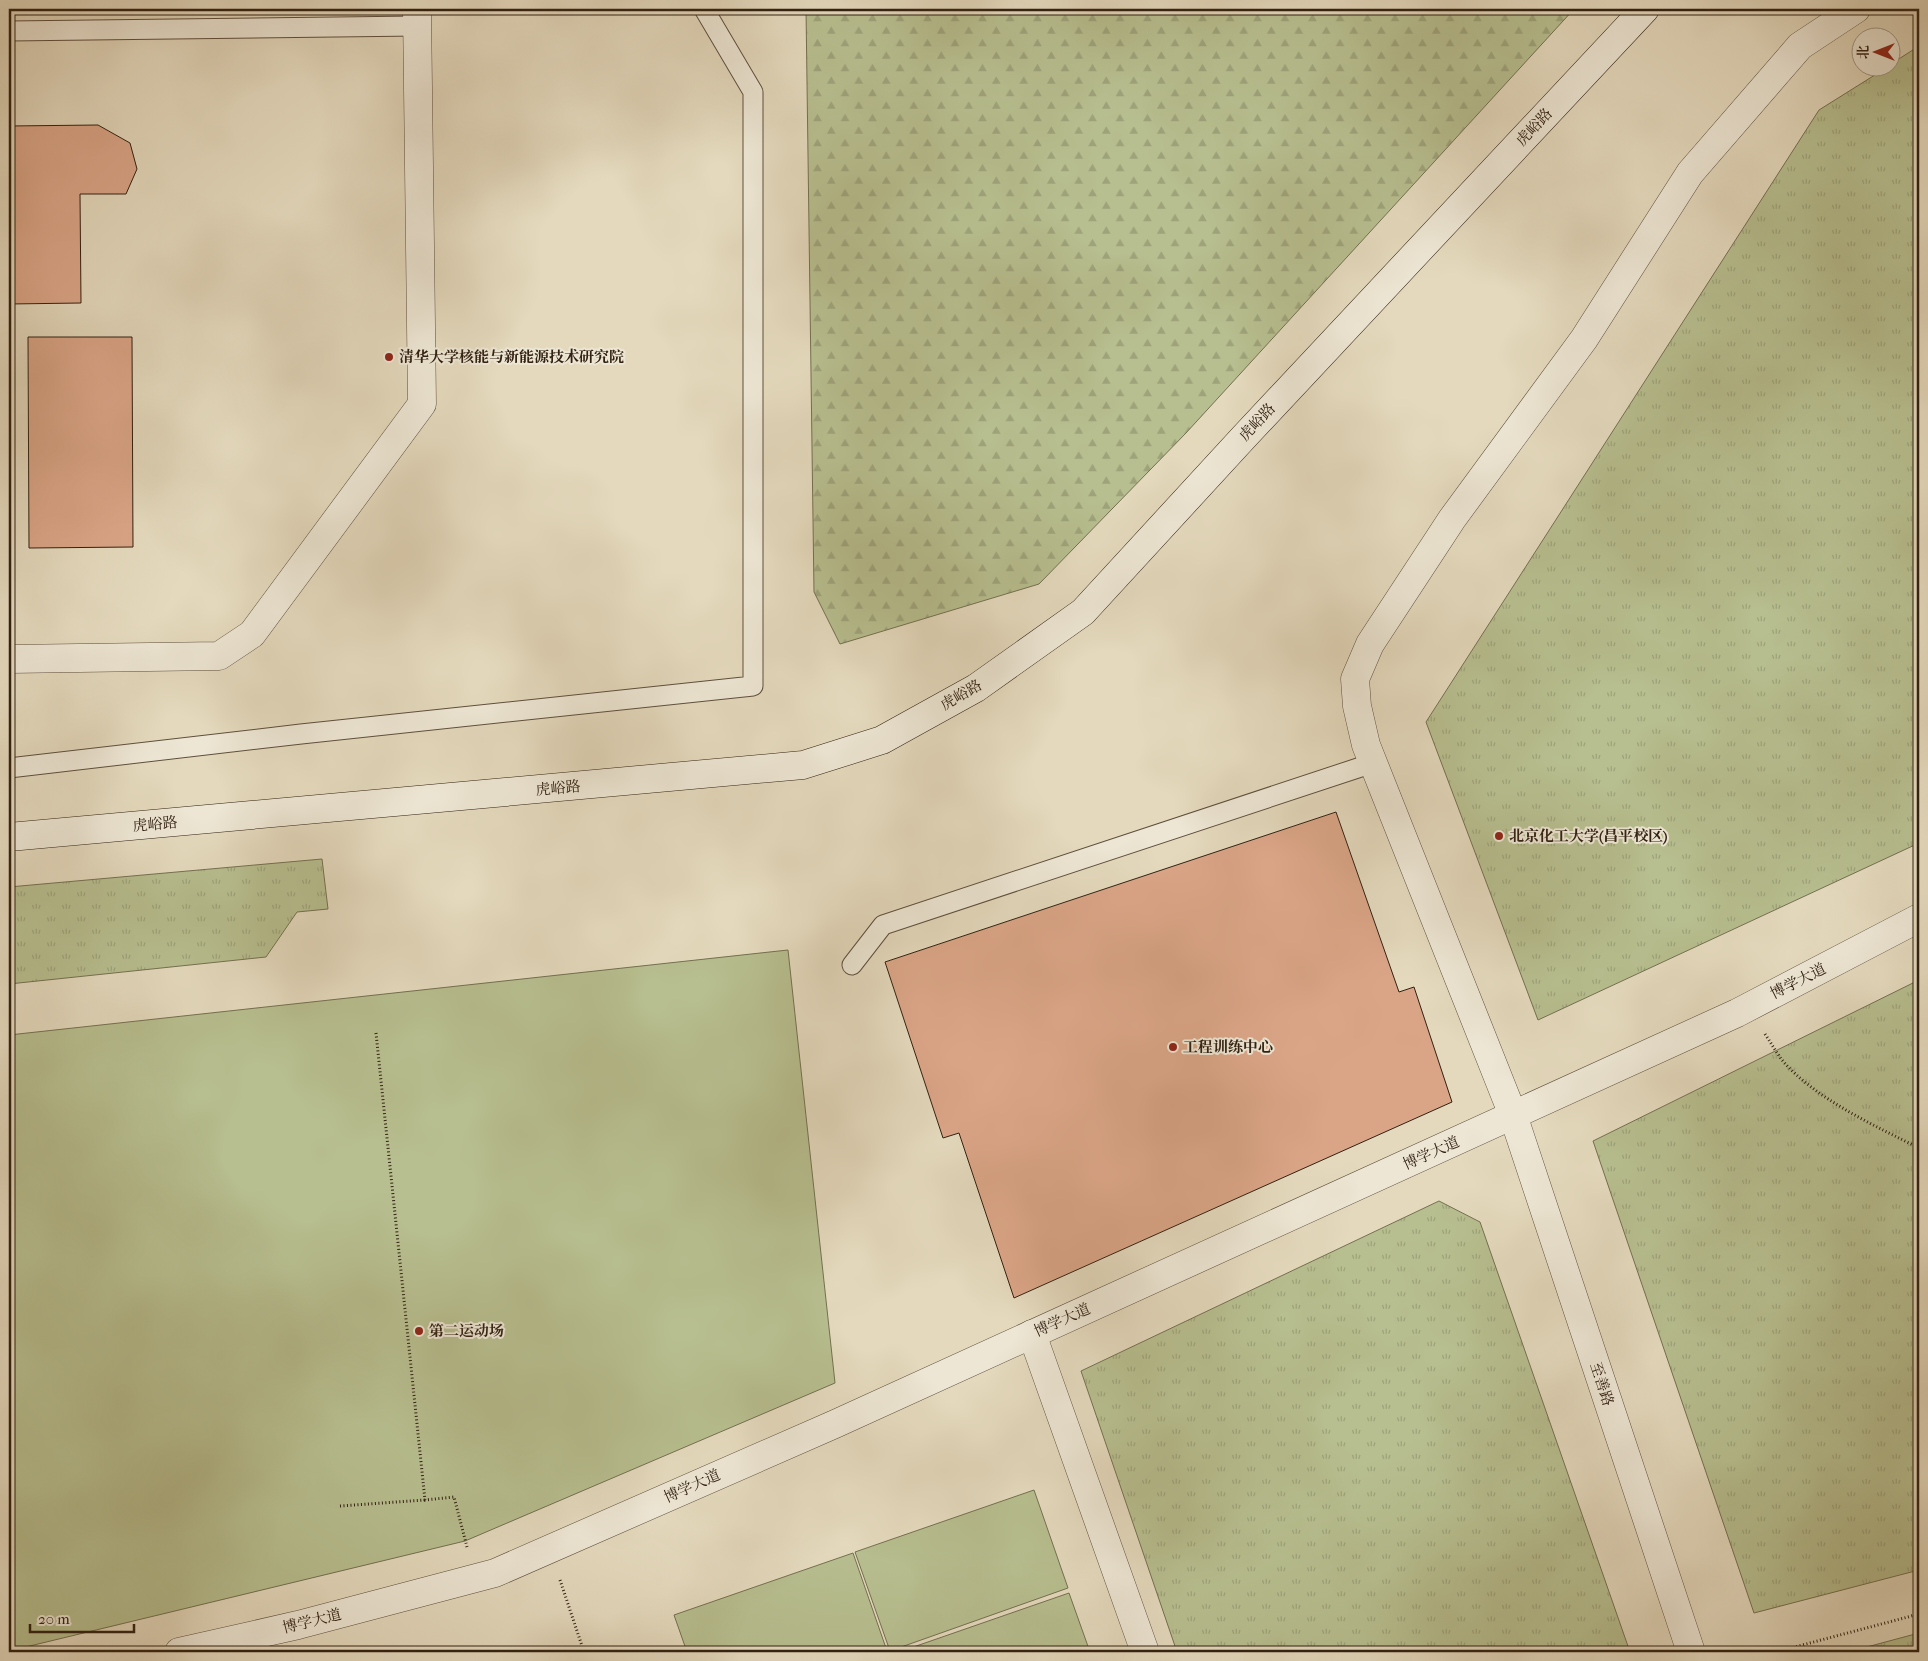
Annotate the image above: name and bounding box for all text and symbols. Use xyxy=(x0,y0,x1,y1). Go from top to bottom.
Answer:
north arrow xyxy=(1850,28,1900,78)
text: 北 xyxy=(1855,45,1872,59)
street label: 虎峪路 xyxy=(1512,104,1556,150)
place label: 清华大学核能与新能源技术研究院 xyxy=(399,348,624,366)
marker: 清华大学核能与新能源技术研究院 xyxy=(383,351,395,363)
street label: 虎峪路 xyxy=(1235,399,1279,445)
street label: 虎峪路 xyxy=(937,676,985,714)
street label: 虎峪路 xyxy=(535,777,581,799)
street label: 虎峪路 xyxy=(132,813,178,835)
place label: 北京化工大学(昌平校区) xyxy=(1509,827,1667,845)
marker: 北京化工大学(昌平校区) xyxy=(1493,830,1505,842)
street label: 博学大道 xyxy=(1767,959,1829,1003)
place label: 工程训练中心 xyxy=(1183,1038,1273,1056)
marker: 工程训练中心 xyxy=(1167,1041,1179,1053)
street label: 博学大道 xyxy=(1400,1133,1462,1173)
street label: 博学大道 xyxy=(1031,1300,1093,1340)
place label: 第二运动场 xyxy=(429,1322,504,1340)
marker: 第二运动场 xyxy=(413,1325,425,1337)
street label: 至善路 xyxy=(1586,1360,1618,1408)
street label: 博学大道 xyxy=(661,1466,723,1506)
scale bar xyxy=(30,1601,134,1633)
street label: 博学大道 xyxy=(281,1605,343,1637)
text: 20 m xyxy=(38,1610,70,1628)

